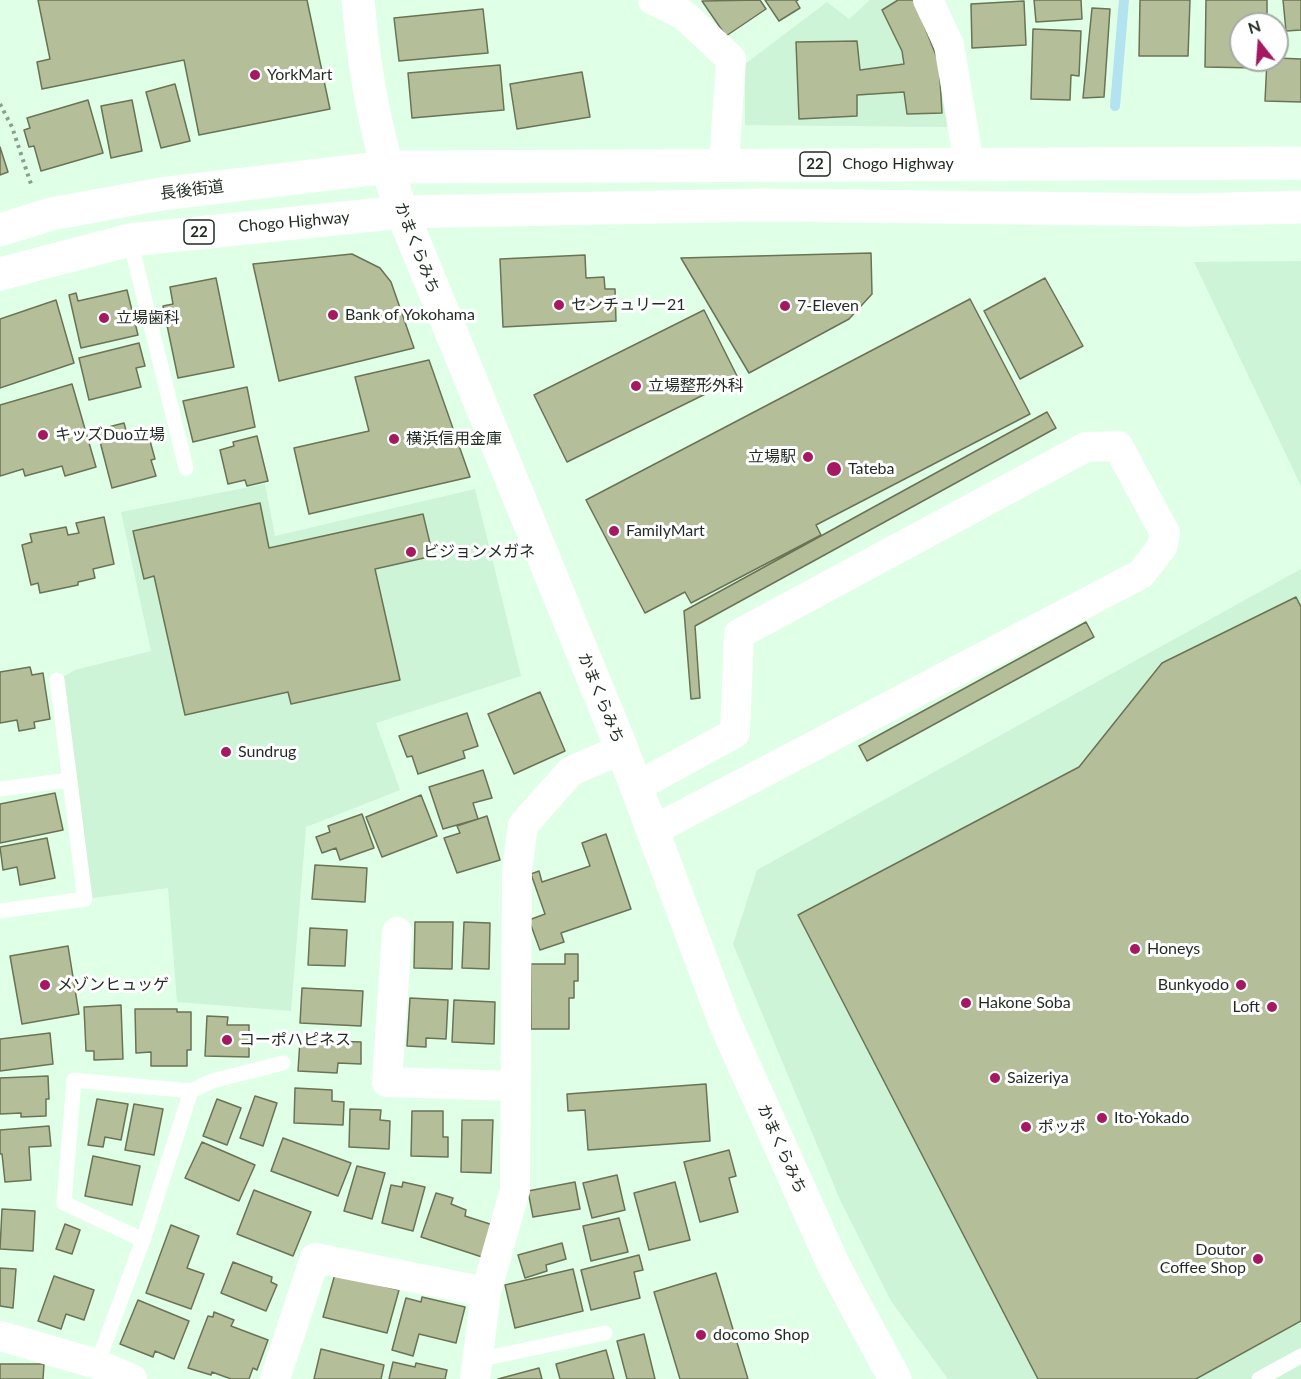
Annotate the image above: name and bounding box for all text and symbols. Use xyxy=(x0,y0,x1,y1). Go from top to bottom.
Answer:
north arrow xyxy=(1229,12,1289,72)
text: N xyxy=(1245,15,1263,37)
place label: YorkMart xyxy=(267,65,332,85)
marker: YorkMart xyxy=(248,68,262,82)
road number: 22 xyxy=(800,152,830,176)
street label: Chogo Highway xyxy=(842,154,954,174)
street label: 長後街道 xyxy=(159,177,225,203)
street label: かまくらみち xyxy=(391,200,443,296)
street label: Chogo Highway xyxy=(238,208,350,236)
road number: 22 xyxy=(184,220,214,244)
place label: センチュリー21 xyxy=(571,295,686,315)
place label: 7-Eleven xyxy=(797,296,859,316)
marker: センチュリー21 xyxy=(552,298,566,312)
marker: 7-Eleven xyxy=(778,299,792,313)
place label: Bank of Yokohama xyxy=(345,305,475,325)
place label: 立場歯科 xyxy=(116,308,180,328)
marker: Bank of Yokohama xyxy=(326,308,340,322)
marker: 立場歯科 xyxy=(97,311,111,325)
place label: 立場整形外科 xyxy=(648,376,744,396)
marker: 立場整形外科 xyxy=(629,379,643,393)
place label: キッズDuo立場 xyxy=(55,425,165,445)
marker: キッズDuo立場 xyxy=(36,428,50,442)
place label: 横浜信用金庫 xyxy=(406,429,502,449)
marker: 横浜信用金庫 xyxy=(387,432,401,446)
place label: 立場駅 xyxy=(748,447,796,467)
marker: 立場駅 xyxy=(801,450,815,464)
place label: Tateba xyxy=(848,459,895,479)
marker: Tateba xyxy=(825,460,843,478)
place label: FamilyMart xyxy=(626,521,705,541)
marker: FamilyMart xyxy=(607,524,621,538)
place label: ビジョンメガネ xyxy=(423,542,535,562)
marker: ビジョンメガネ xyxy=(404,545,418,559)
street label: かまくらみち xyxy=(574,650,628,746)
place label: Sundrug xyxy=(238,742,296,762)
marker: Sundrug xyxy=(219,745,233,759)
place label: Honeys xyxy=(1147,939,1200,959)
marker: Honeys xyxy=(1128,942,1142,956)
place label: メゾンヒュッゲ xyxy=(57,975,169,995)
place label: Bunkyodo xyxy=(1158,975,1229,995)
marker: メゾンヒュッゲ xyxy=(38,978,52,992)
marker: Bunkyodo xyxy=(1234,978,1248,992)
place label: Hakone Soba xyxy=(978,993,1071,1013)
marker: Hakone Soba xyxy=(959,996,973,1010)
place label: Loft xyxy=(1233,997,1260,1017)
marker: Loft xyxy=(1265,1000,1279,1014)
place label: コーポハピネス xyxy=(239,1030,351,1050)
marker: コーポハピネス xyxy=(220,1033,234,1047)
place label: Saizeriya xyxy=(1007,1068,1069,1088)
marker: Saizeriya xyxy=(988,1071,1002,1085)
street label: かまくらみち xyxy=(754,1101,810,1197)
place label: Ito-Yokado xyxy=(1114,1108,1189,1128)
marker: Ito-Yokado xyxy=(1095,1111,1109,1125)
place label: ポッポ xyxy=(1038,1117,1086,1137)
marker: ポッポ xyxy=(1019,1120,1033,1134)
place label: Doutor Coffee Shop xyxy=(1160,1240,1246,1278)
marker: Doutor Coffee Shop xyxy=(1251,1252,1265,1266)
place label: docomo Shop xyxy=(713,1325,809,1345)
marker: docomo Shop xyxy=(694,1328,708,1342)

